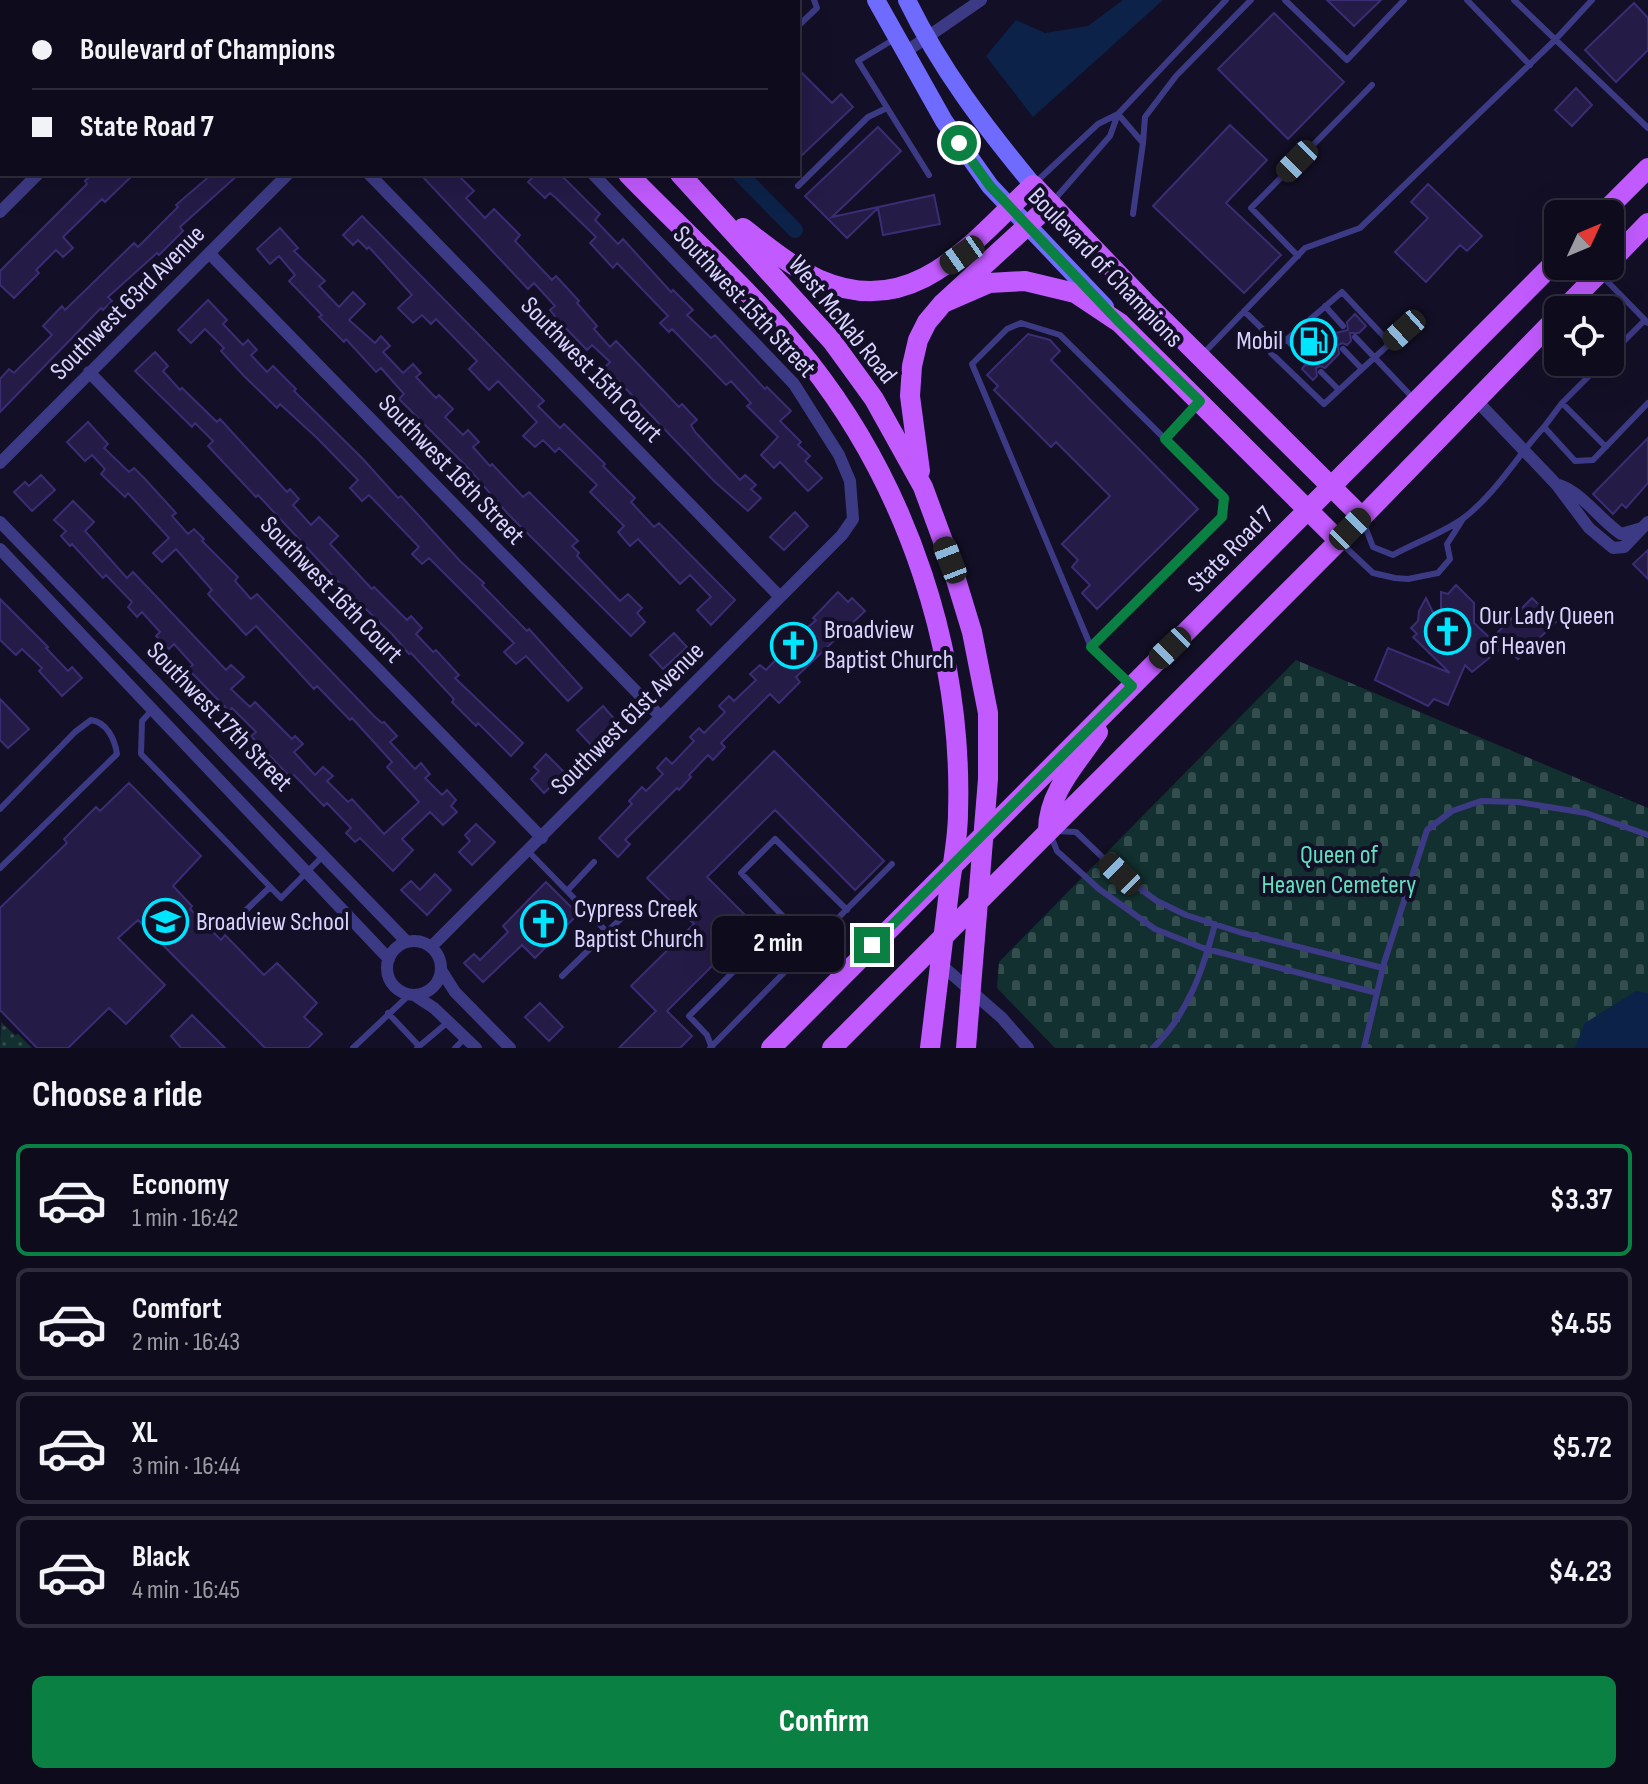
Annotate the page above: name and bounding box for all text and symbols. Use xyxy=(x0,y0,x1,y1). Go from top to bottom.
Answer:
text: Boulevard of Champions xyxy=(80,32,335,68)
text: State Road 7 xyxy=(80,109,214,145)
route start xyxy=(941,125,977,161)
car xyxy=(1272,136,1322,186)
street label: Boulevard of Champions xyxy=(1021,182,1189,354)
north arrow xyxy=(1544,200,1624,280)
map controls xyxy=(1544,200,1624,376)
street label: Southwest 63rd Avenue xyxy=(44,219,212,387)
street label: Southwest 15th Street xyxy=(666,220,822,384)
car xyxy=(935,231,989,279)
street label: West McNab Road xyxy=(781,250,903,390)
street label: Southwest 15th Court xyxy=(514,291,668,449)
button: locate xyxy=(1544,296,1624,376)
car xyxy=(1378,305,1430,355)
fuel station icon: Mobil xyxy=(1290,317,1338,365)
place label: Mobil xyxy=(1236,326,1283,357)
street label: Southwest 16th Street xyxy=(372,388,531,552)
street label: State Road 7 xyxy=(1181,500,1281,600)
car xyxy=(1325,504,1375,554)
street label: Southwest 16th Court xyxy=(253,510,409,670)
car xyxy=(930,533,970,587)
place label: Our Lady Queen of Heaven xyxy=(1479,601,1615,662)
church icon: Our Lady Queen of Heaven xyxy=(1424,607,1472,655)
place label: Broadview Baptist Church xyxy=(824,615,954,676)
church icon: Broadview Baptist Church xyxy=(769,621,817,669)
car xyxy=(1144,623,1196,673)
street label: Southwest 17th Street xyxy=(140,636,298,798)
street label: Southwest 61st Avenue xyxy=(545,636,711,802)
park label: Queen of Heaven Cemetery xyxy=(1262,840,1416,901)
car xyxy=(1094,849,1146,899)
place label: Cypress Creek Baptist Church xyxy=(574,894,704,955)
school or university icon: Broadview School xyxy=(141,898,189,946)
church icon: Cypress Creek Baptist Church xyxy=(519,900,567,948)
place label: Broadview School xyxy=(196,907,349,938)
callout: 2 min xyxy=(712,917,844,973)
route end xyxy=(854,927,890,963)
text: 2 min xyxy=(753,928,803,959)
text: Choose a ride xyxy=(32,1074,203,1117)
icon: car xyxy=(36,1164,108,1236)
text: Economy xyxy=(132,1167,229,1203)
text: $3.37 xyxy=(1550,1182,1612,1218)
text: 1 min · 16:42 xyxy=(132,1203,238,1234)
icon: car xyxy=(36,1288,108,1360)
text: Comfort xyxy=(132,1291,222,1327)
text: $4.55 xyxy=(1550,1306,1612,1342)
text: 2 min · 16:43 xyxy=(132,1327,240,1358)
icon: car xyxy=(36,1412,108,1484)
text: XL xyxy=(132,1415,158,1451)
text: $5.72 xyxy=(1552,1430,1612,1466)
text: 3 min · 16:44 xyxy=(132,1451,240,1482)
icon: car xyxy=(36,1536,108,1608)
text: Black xyxy=(132,1539,190,1575)
text: $4.23 xyxy=(1549,1554,1612,1590)
text: 4 min · 16:45 xyxy=(132,1575,240,1606)
button: Confirm xyxy=(32,1676,1616,1768)

